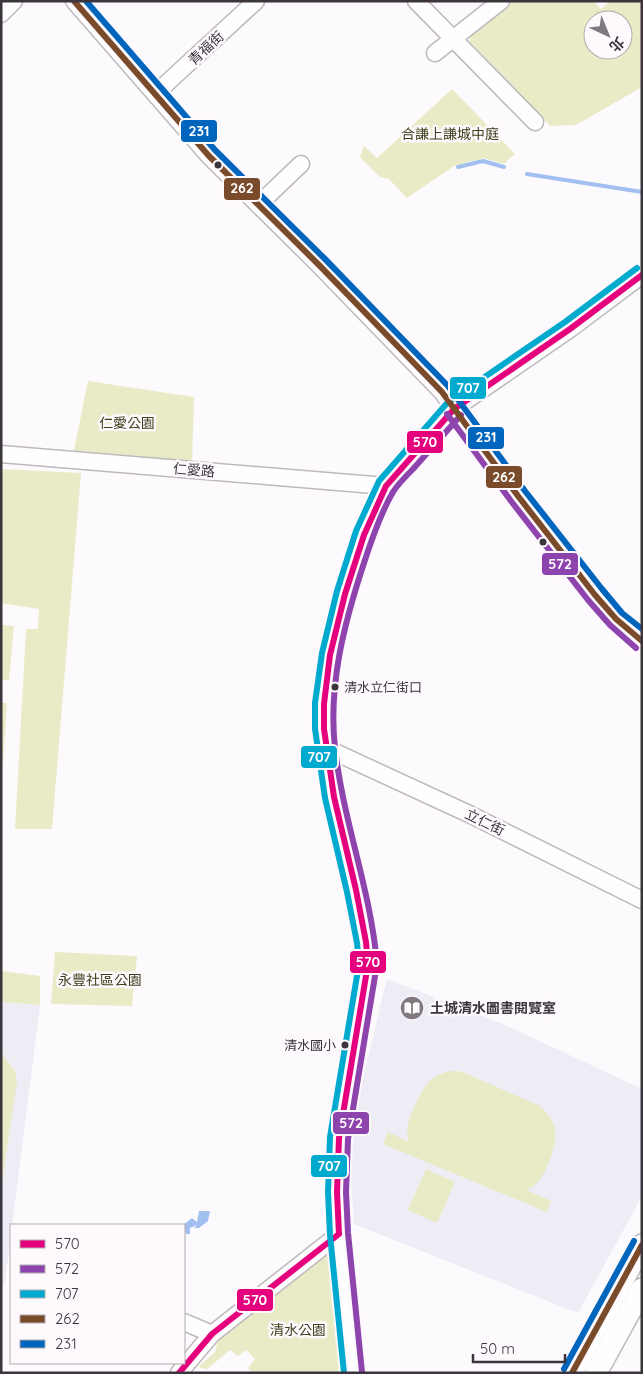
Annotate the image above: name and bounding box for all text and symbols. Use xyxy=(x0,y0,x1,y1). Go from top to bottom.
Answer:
north arrow xyxy=(583,10,633,60)
street label: 青福街 xyxy=(185,27,227,69)
text: 北 xyxy=(606,33,628,56)
line badge: 231 xyxy=(180,119,218,143)
text: 231 xyxy=(189,122,209,140)
park label: 合謙上謙城中庭 xyxy=(401,125,499,143)
unlabelled marker xyxy=(213,160,223,170)
line badge: 262 xyxy=(223,177,261,201)
text: 262 xyxy=(230,179,254,197)
line badge: 707 xyxy=(449,376,487,400)
text: 707 xyxy=(456,379,480,397)
park label: 仁愛公園 xyxy=(99,414,155,432)
line badge: 231 xyxy=(467,426,505,450)
text: 231 xyxy=(476,428,496,446)
line badge: 570 xyxy=(406,430,444,454)
text: 570 xyxy=(413,433,438,451)
street label: 仁愛路 xyxy=(172,459,216,481)
line badge: 262 xyxy=(485,465,523,489)
text: 262 xyxy=(492,468,516,486)
unlabelled marker xyxy=(538,537,548,547)
line badge: 572 xyxy=(541,552,579,576)
text: 572 xyxy=(548,555,572,573)
place label: 清水立仁街口 xyxy=(344,679,422,695)
marker: 清水立仁街口 xyxy=(330,682,340,692)
line badge: 707 xyxy=(300,745,338,769)
text: 707 xyxy=(307,748,331,766)
street label: 立仁街 xyxy=(462,805,508,839)
line badge: 570 xyxy=(349,950,387,974)
text: 570 xyxy=(356,953,381,971)
park label: 永豐社區公園 xyxy=(58,971,142,989)
library icon: 土城清水圖書閱覽室 xyxy=(399,995,425,1021)
place label: 土城清水圖書閱覽室 xyxy=(430,999,556,1017)
place label: 清水國小 xyxy=(284,1037,336,1053)
marker: 清水國小 xyxy=(340,1040,350,1050)
line badge: 572 xyxy=(332,1111,370,1135)
text: 572 xyxy=(339,1114,363,1132)
line badge: 707 xyxy=(310,1154,348,1178)
text: 707 xyxy=(317,1157,341,1175)
legend xyxy=(10,1224,185,1364)
text: 570 xyxy=(55,1234,80,1253)
text: 572 xyxy=(55,1259,79,1278)
text: 707 xyxy=(55,1284,79,1303)
line badge: 570 xyxy=(236,1288,274,1312)
text: 570 xyxy=(243,1291,268,1309)
text: 262 xyxy=(55,1309,80,1328)
park label: 清水公園 xyxy=(270,1321,326,1339)
scale bar xyxy=(473,1332,566,1364)
text: 231 xyxy=(55,1334,77,1353)
text: 50 m xyxy=(480,1339,515,1358)

